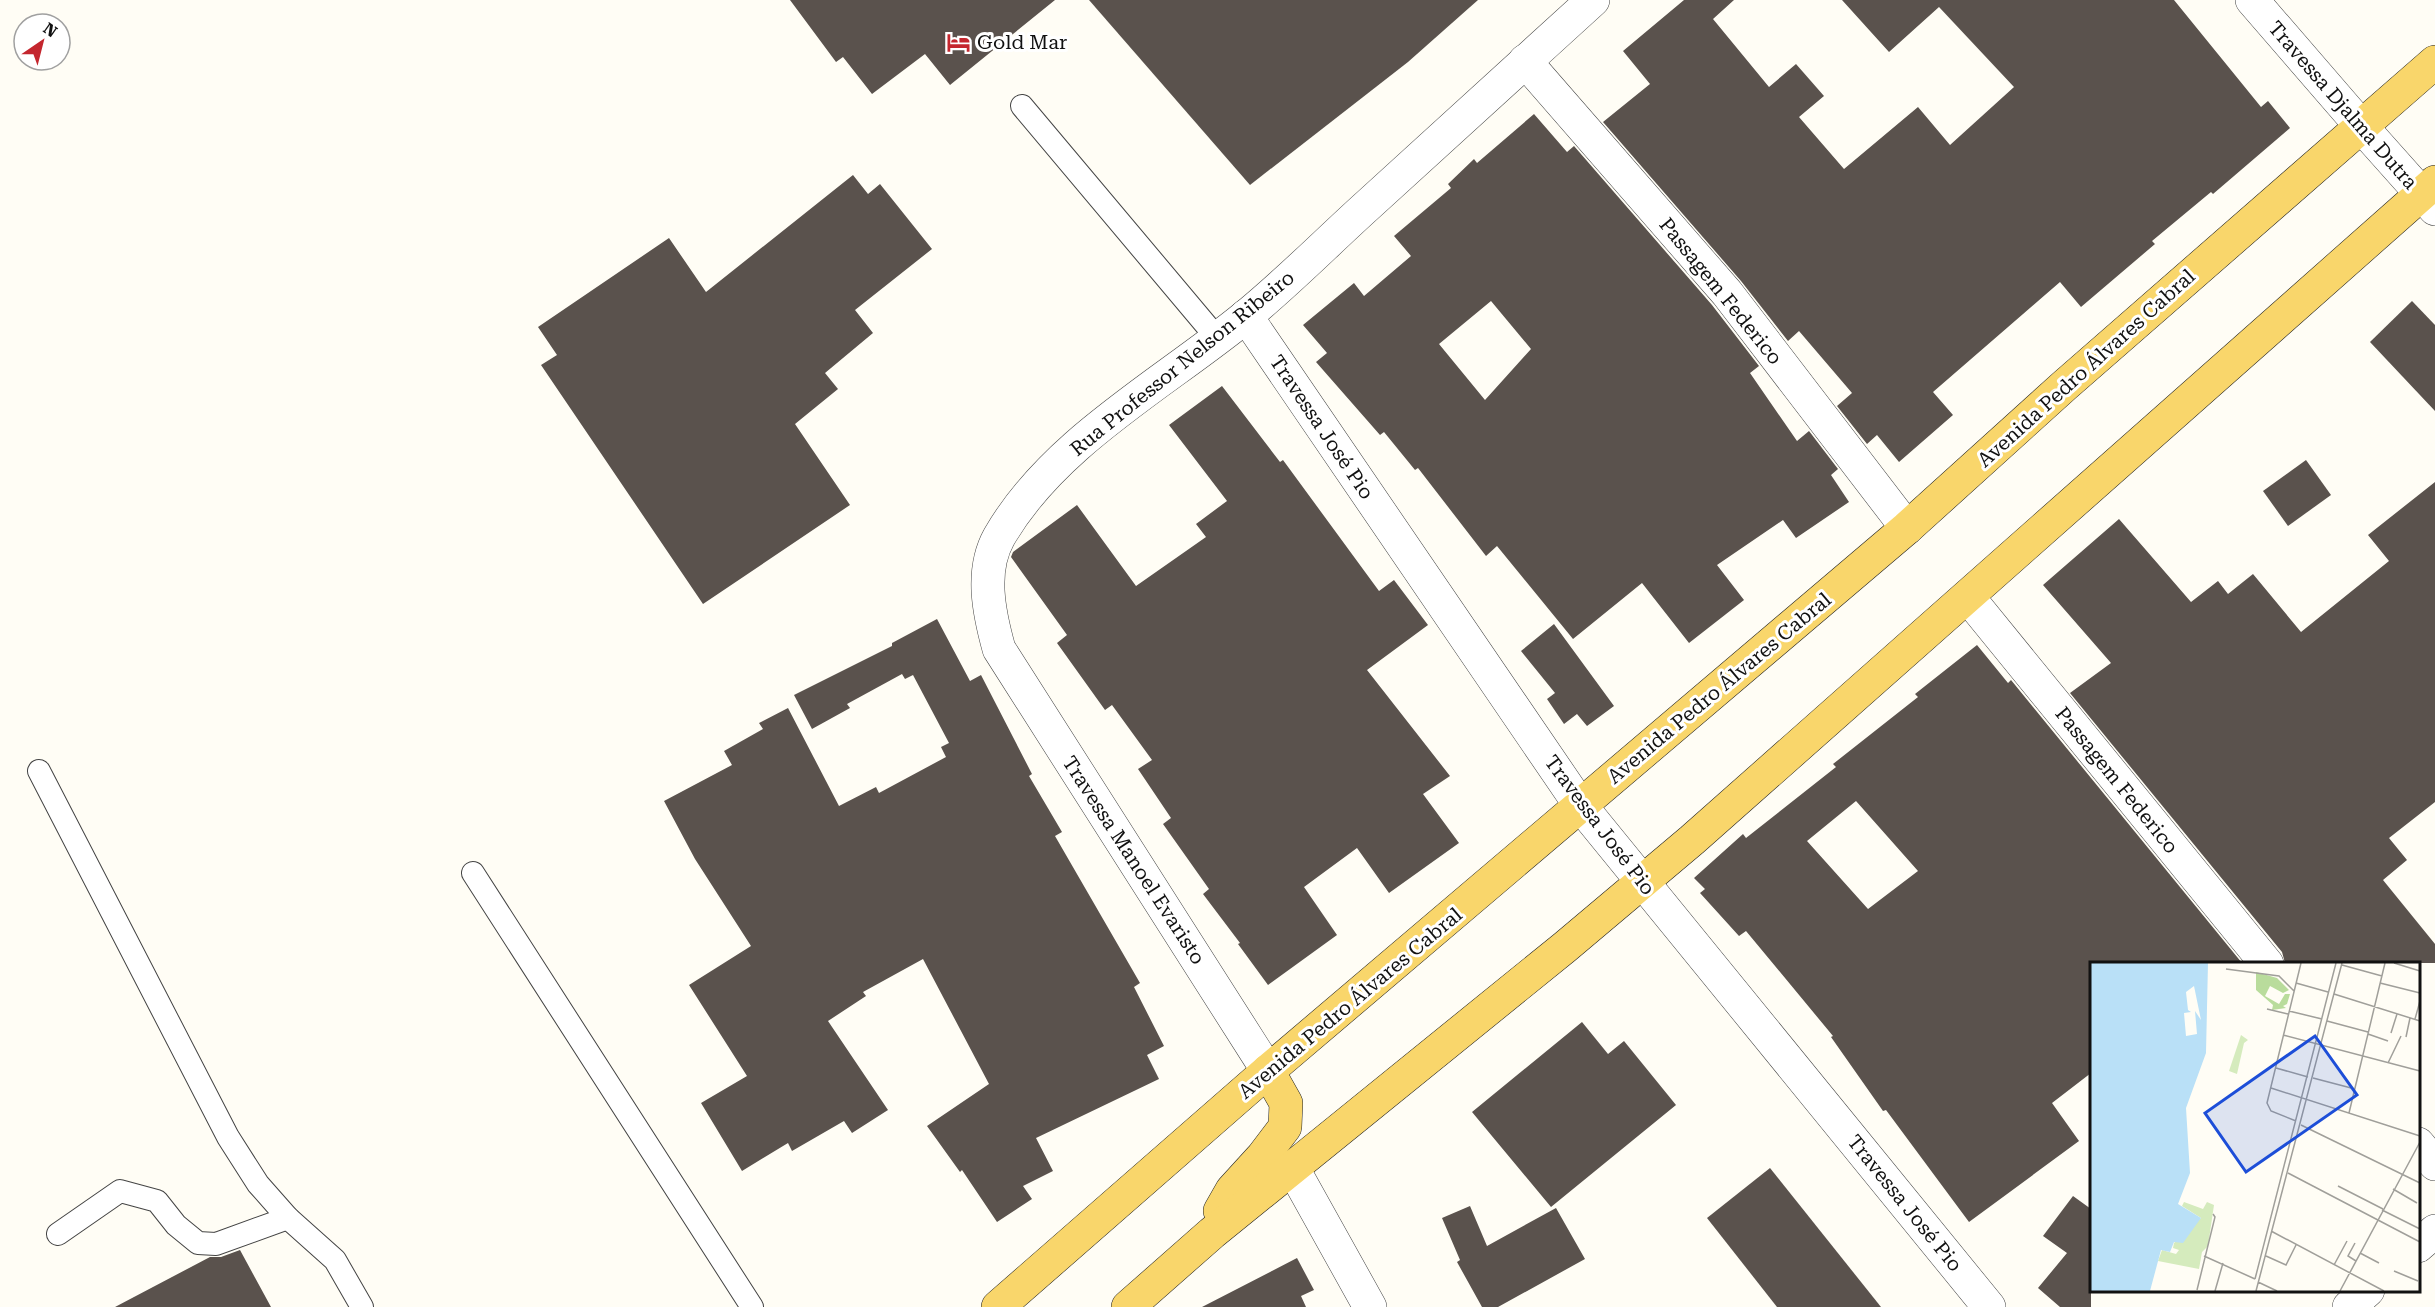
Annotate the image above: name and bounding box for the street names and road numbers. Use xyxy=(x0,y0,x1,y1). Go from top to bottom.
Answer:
street label: Travessa Djalma Dutra xyxy=(2263,16,2423,194)
street label: Passagem Federico xyxy=(1654,213,1788,369)
street label: Avenida Pedro Álvares Cabral xyxy=(1972,264,2200,472)
street label: Rua Professor Nelson Ribeiro xyxy=(1065,265,1299,461)
street label: Travessa José Pio xyxy=(1265,350,1379,504)
street label: Avenida Pedro Álvares Cabral xyxy=(1602,587,1836,789)
street label: Passagem Federico xyxy=(2050,702,2184,858)
street label: Travessa José Pio xyxy=(1540,750,1660,900)
street label: Travessa Manoel Evaristo xyxy=(1058,751,1210,969)
street label: Avenida Pedro Álvares Cabral xyxy=(1233,902,1467,1104)
street label: Travessa José Pio xyxy=(1843,1130,1967,1276)

